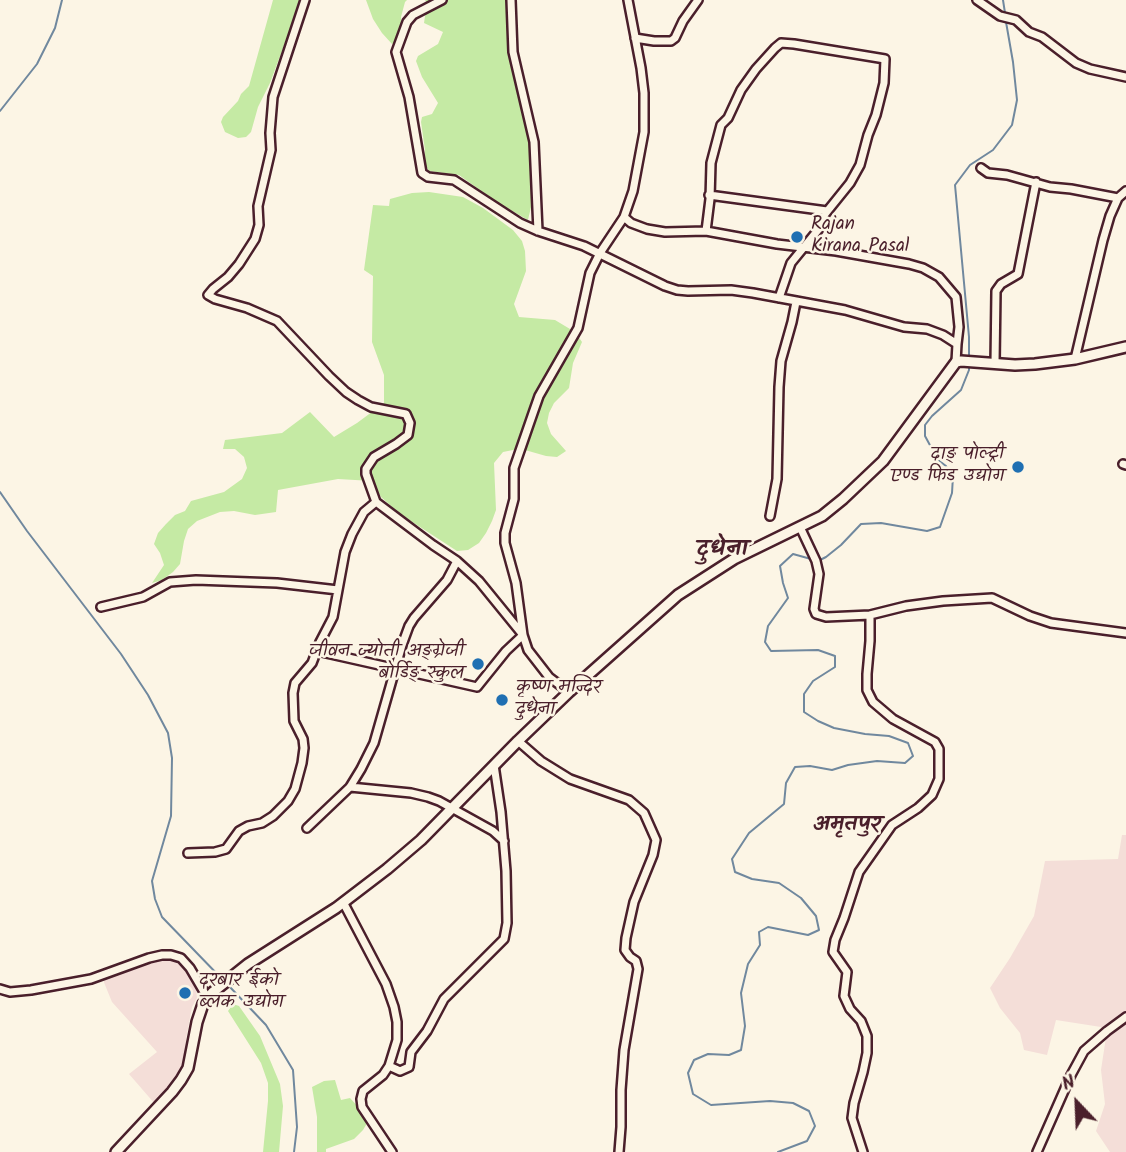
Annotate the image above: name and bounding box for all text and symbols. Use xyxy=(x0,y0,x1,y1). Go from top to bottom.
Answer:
place label: Rajan Kirana Pasal xyxy=(811,215,909,259)
marker: Rajan Kirana Pasal xyxy=(789,229,805,245)
place label: दाङ् पोल्ट्री एण्ड फिड उद्योग xyxy=(890,445,1004,489)
marker: दाङ् पोल्ट्री एण्ड फिड उद्योग xyxy=(1010,459,1026,475)
district label: दुधेना xyxy=(696,537,748,565)
place label: जीवन ज्योती अङ्ग्रेजी बोर्डिङ् स्कुल xyxy=(309,642,464,686)
marker: जीवन ज्योती अङ्ग्रेजी बोर्डिङ् स्कुल xyxy=(470,656,486,672)
place label: कृष्ण मन्दिर दुधेना xyxy=(516,678,601,722)
marker: कृष्ण मन्दिर दुधेना xyxy=(494,692,510,708)
district label: अमृतपुर xyxy=(813,813,881,839)
place label: दरबार ईको ब्लक उद्योग xyxy=(199,971,283,1015)
marker: दरबार ईको ब्लक उद्योग xyxy=(177,985,193,1001)
north arrow xyxy=(1042,1068,1112,1138)
text: N xyxy=(1057,1068,1080,1100)

